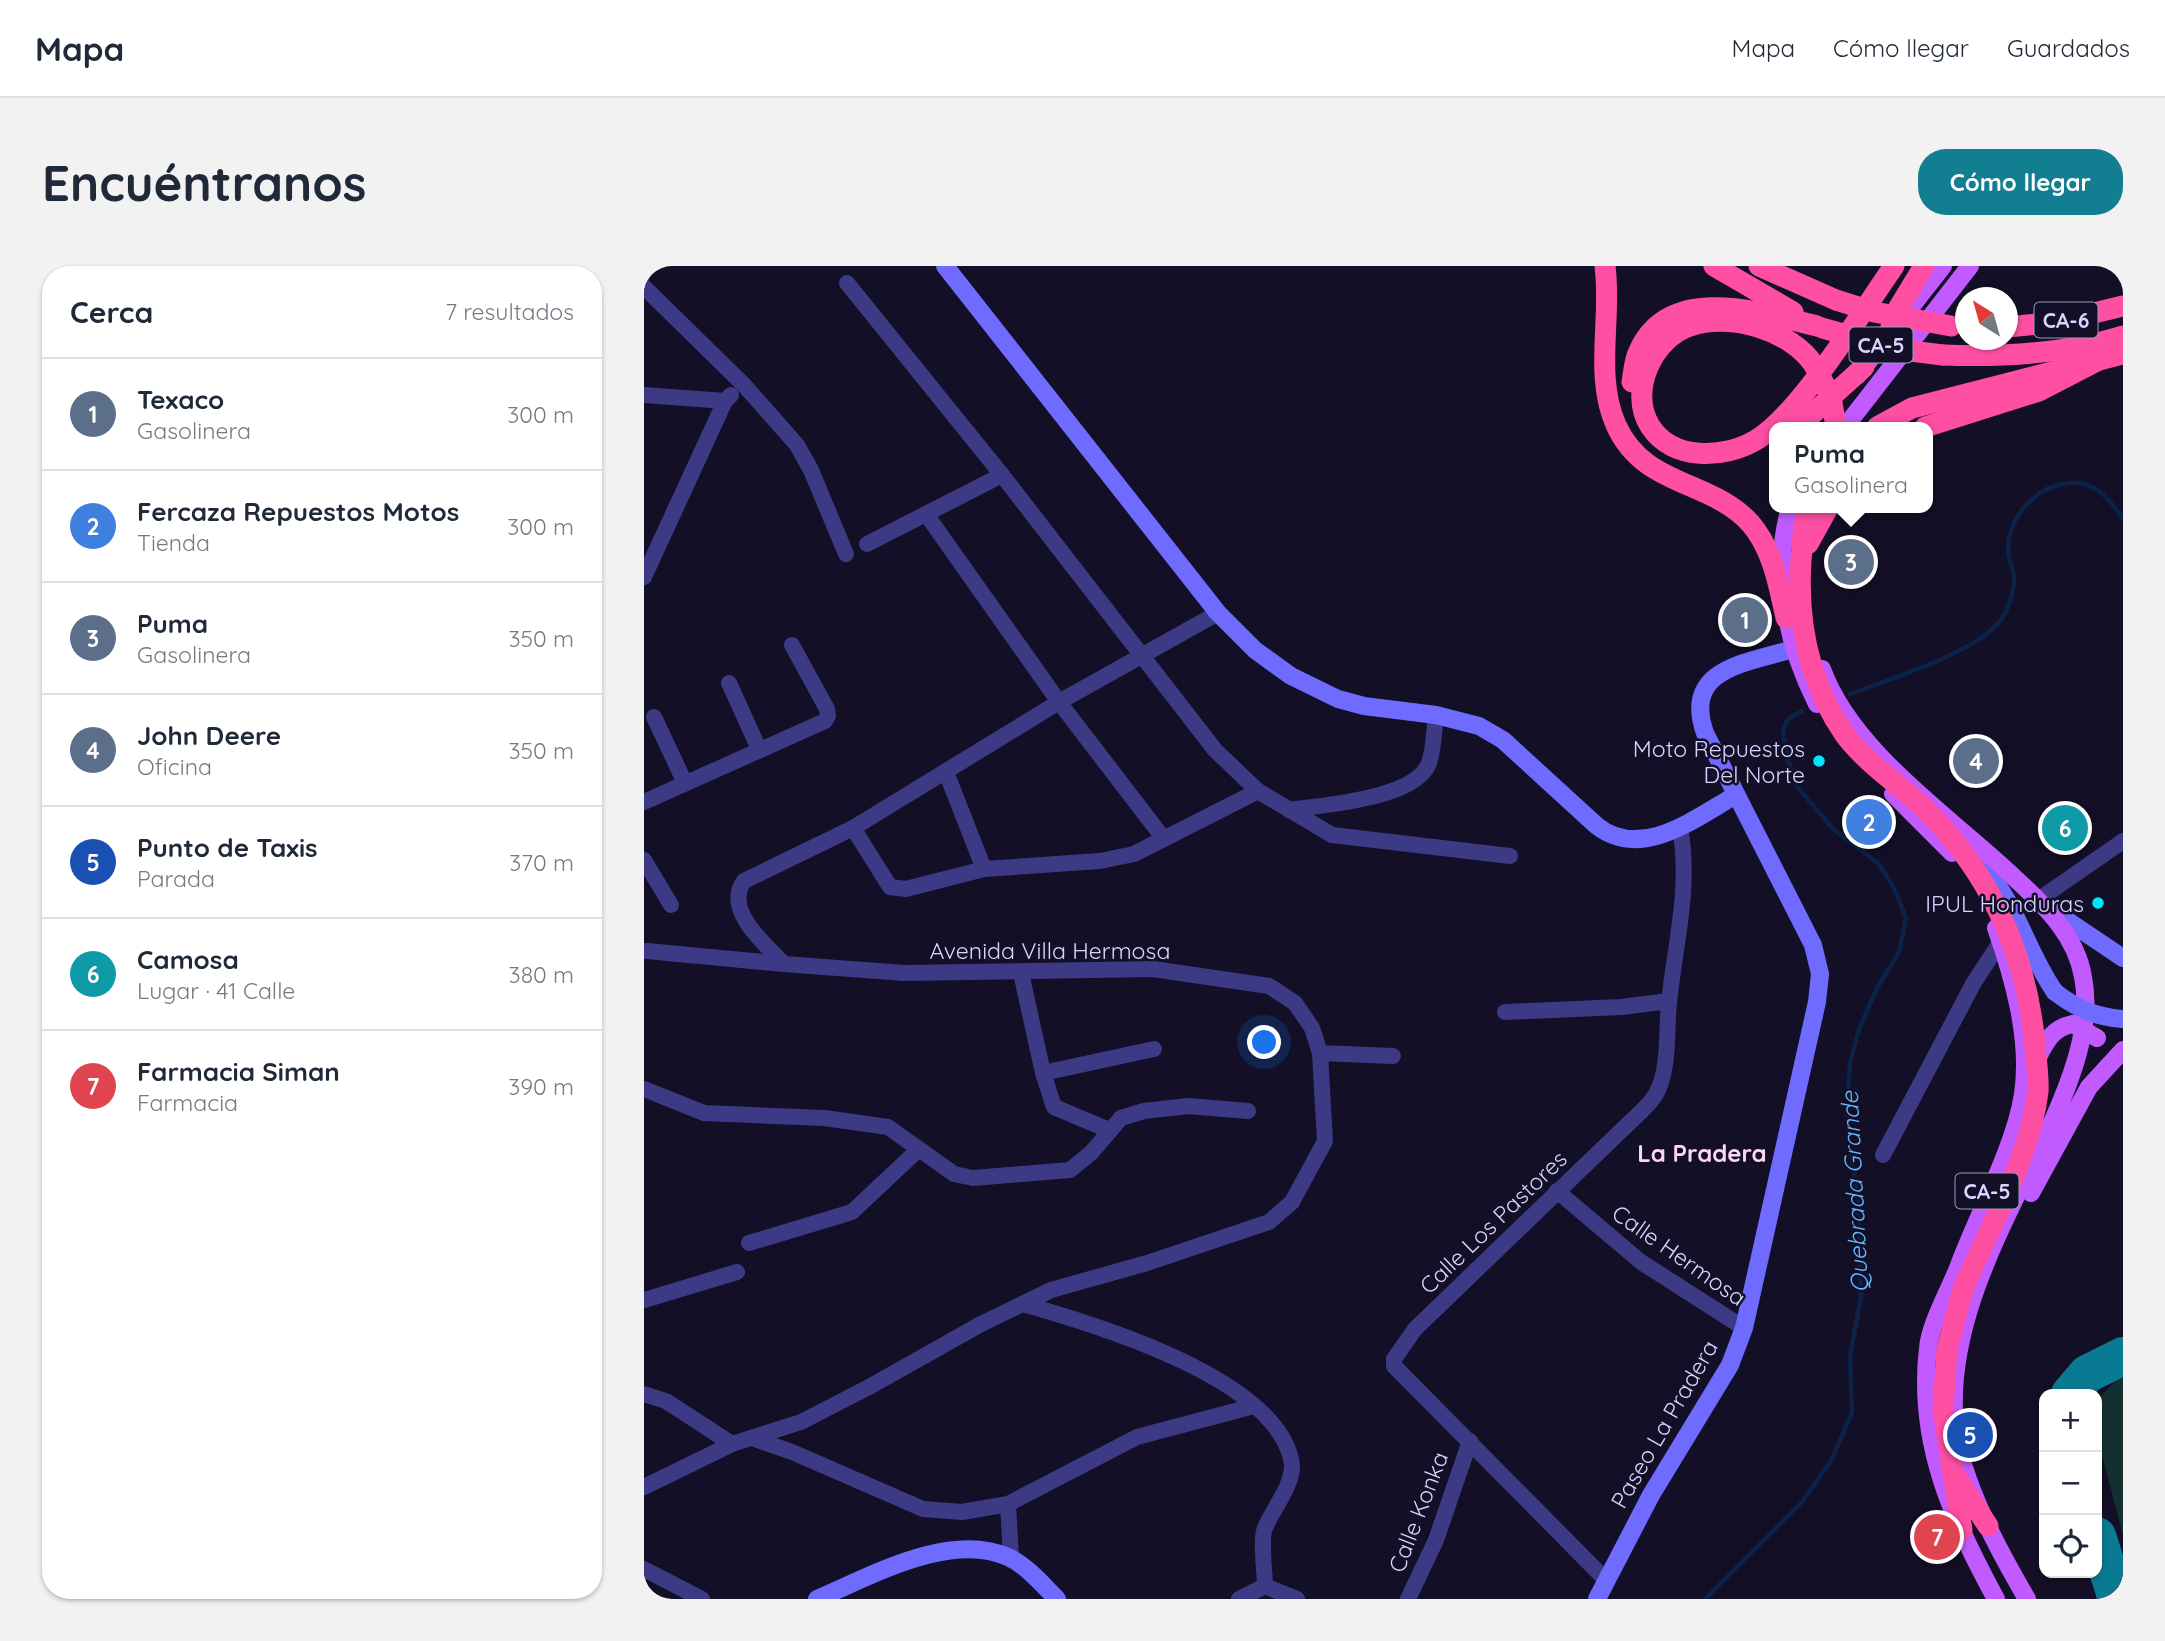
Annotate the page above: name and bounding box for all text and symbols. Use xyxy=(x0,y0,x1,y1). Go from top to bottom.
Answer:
text: Mapa xyxy=(35,28,124,69)
text: Mapa xyxy=(1732,33,1795,63)
text: Cómo llegar xyxy=(1833,33,1969,63)
text: Guardados xyxy=(2007,33,2130,63)
button: Cómo llegar xyxy=(1918,149,2123,215)
text: Encuéntranos xyxy=(42,152,366,213)
north arrow xyxy=(1955,287,2018,350)
text: Cerca xyxy=(70,293,153,331)
text: 7 resultados xyxy=(445,297,574,326)
road number: CA-6 xyxy=(2034,302,2098,338)
road number: CA-5 xyxy=(1850,328,1912,362)
text: Texaco xyxy=(137,383,224,416)
text: 1 xyxy=(89,400,97,429)
text: 300 m xyxy=(507,400,574,429)
text: Gasolinera xyxy=(137,416,251,445)
popup xyxy=(1769,422,1933,513)
text: Puma xyxy=(1794,437,1865,470)
text: Gasolinera xyxy=(1794,470,1908,499)
text: Fercaza Repuestos Motos xyxy=(137,495,459,528)
text: 2 xyxy=(86,512,100,541)
text: 300 m xyxy=(507,512,574,541)
text: Tienda xyxy=(137,528,210,557)
pin: 3 xyxy=(1828,536,1874,588)
pin: 1 xyxy=(1722,594,1768,646)
text: Puma xyxy=(137,607,208,640)
text: 3 xyxy=(87,624,99,653)
text: 350 m xyxy=(508,624,574,653)
text: Gasolinera xyxy=(137,640,251,669)
text: John Deere xyxy=(137,719,281,752)
place label: Moto Repuestos Del Norte xyxy=(1633,734,1805,789)
pin: 4 xyxy=(1953,735,1999,787)
text: 4 xyxy=(86,736,100,765)
text: 350 m xyxy=(508,736,574,765)
text: Oficina xyxy=(137,752,212,781)
marker: Moto Repuestos Del Norte xyxy=(1811,753,1827,769)
pin: 2 xyxy=(1846,796,1892,848)
pin: 6 xyxy=(2042,802,2088,854)
text: Punto de Taxis xyxy=(137,831,318,864)
text: 5 xyxy=(86,848,100,877)
text: 370 m xyxy=(509,848,574,877)
text: Parada xyxy=(137,864,215,893)
place label: IPUL Honduras xyxy=(1925,889,2084,918)
marker: IPUL Honduras xyxy=(2090,895,2106,911)
street label: Avenida Villa Hermosa xyxy=(930,936,1170,965)
text: Camosa xyxy=(137,943,239,976)
text: 6 xyxy=(87,960,99,989)
text: 380 m xyxy=(509,960,574,989)
text: Lugar · 41 Calle xyxy=(137,976,295,1005)
your location xyxy=(1247,1025,1281,1059)
text: Farmacia Siman xyxy=(137,1055,340,1088)
text: 7 xyxy=(87,1072,99,1101)
text: 390 m xyxy=(508,1072,574,1101)
text: Farmacia xyxy=(137,1088,238,1117)
water label: Quebrada Grande xyxy=(1834,1089,1874,1293)
district label: La Pradera xyxy=(1637,1138,1767,1168)
street label: Calle Los Pastores xyxy=(1413,1144,1573,1300)
road number: CA-5 xyxy=(1956,1174,2018,1208)
street label: Calle Hermosa xyxy=(1606,1198,1752,1312)
street label: Paseo La Pradera xyxy=(1604,1335,1724,1513)
map controls xyxy=(2039,1389,2102,1578)
button: + xyxy=(2039,1389,2102,1452)
pin: 5 xyxy=(1947,1409,1993,1461)
street label: Calle Konka xyxy=(1382,1448,1454,1576)
button: − xyxy=(2039,1452,2102,1515)
pin: 7 xyxy=(1914,1511,1960,1563)
button: locate xyxy=(2039,1515,2102,1578)

